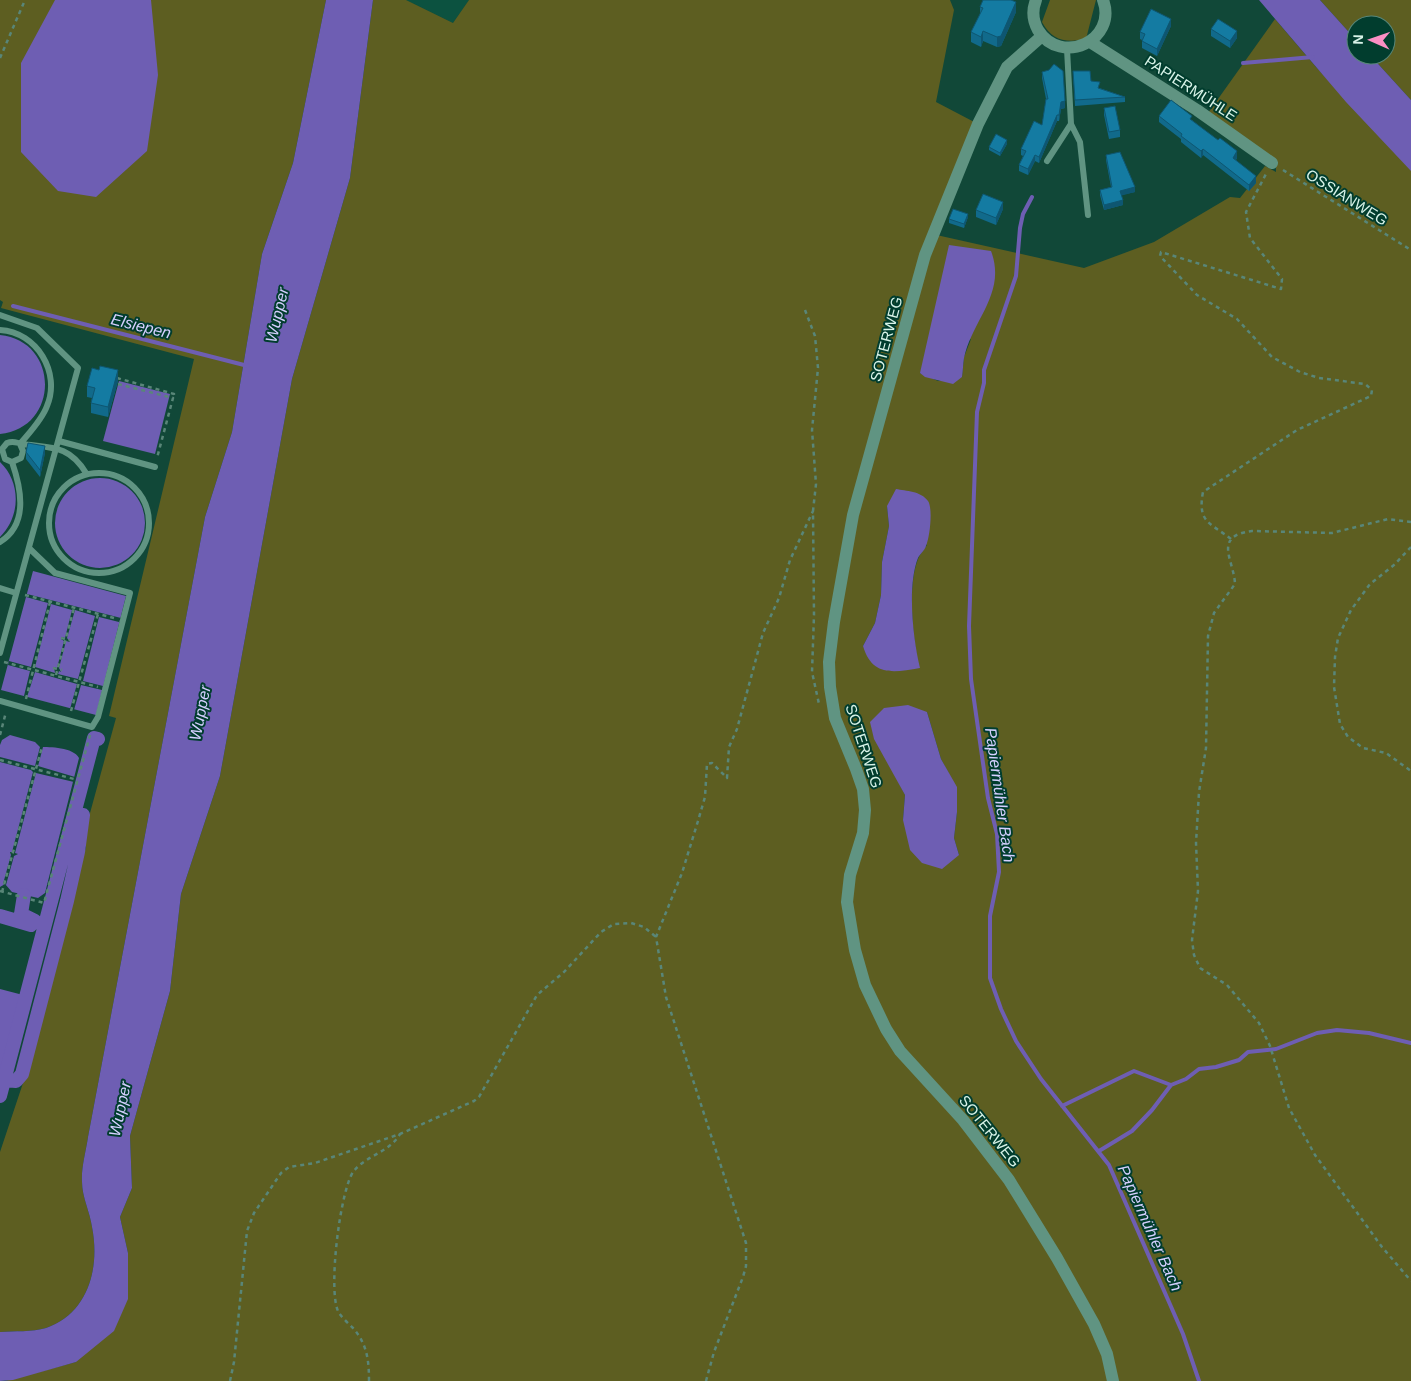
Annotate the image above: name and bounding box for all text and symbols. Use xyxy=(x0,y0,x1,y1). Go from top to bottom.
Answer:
north arrow xyxy=(1346,15,1396,65)
text: N xyxy=(1350,34,1366,45)
street label: PAPIERMÜHLE xyxy=(1142,52,1240,124)
street label: OSSIANWEG xyxy=(1303,165,1391,229)
water label: Wupper xyxy=(262,285,292,344)
street label: SOTERWEG xyxy=(867,295,905,383)
water label: Elsiepen xyxy=(109,310,173,342)
water label: Wupper xyxy=(186,683,214,742)
street label: SOTERWEG xyxy=(842,702,886,790)
water label: Papiermühler Bach xyxy=(982,726,1018,864)
water label: Wupper xyxy=(106,1079,134,1138)
street label: SOTERWEG xyxy=(956,1092,1024,1170)
water label: Papiermühler Bach xyxy=(1115,1162,1185,1294)

